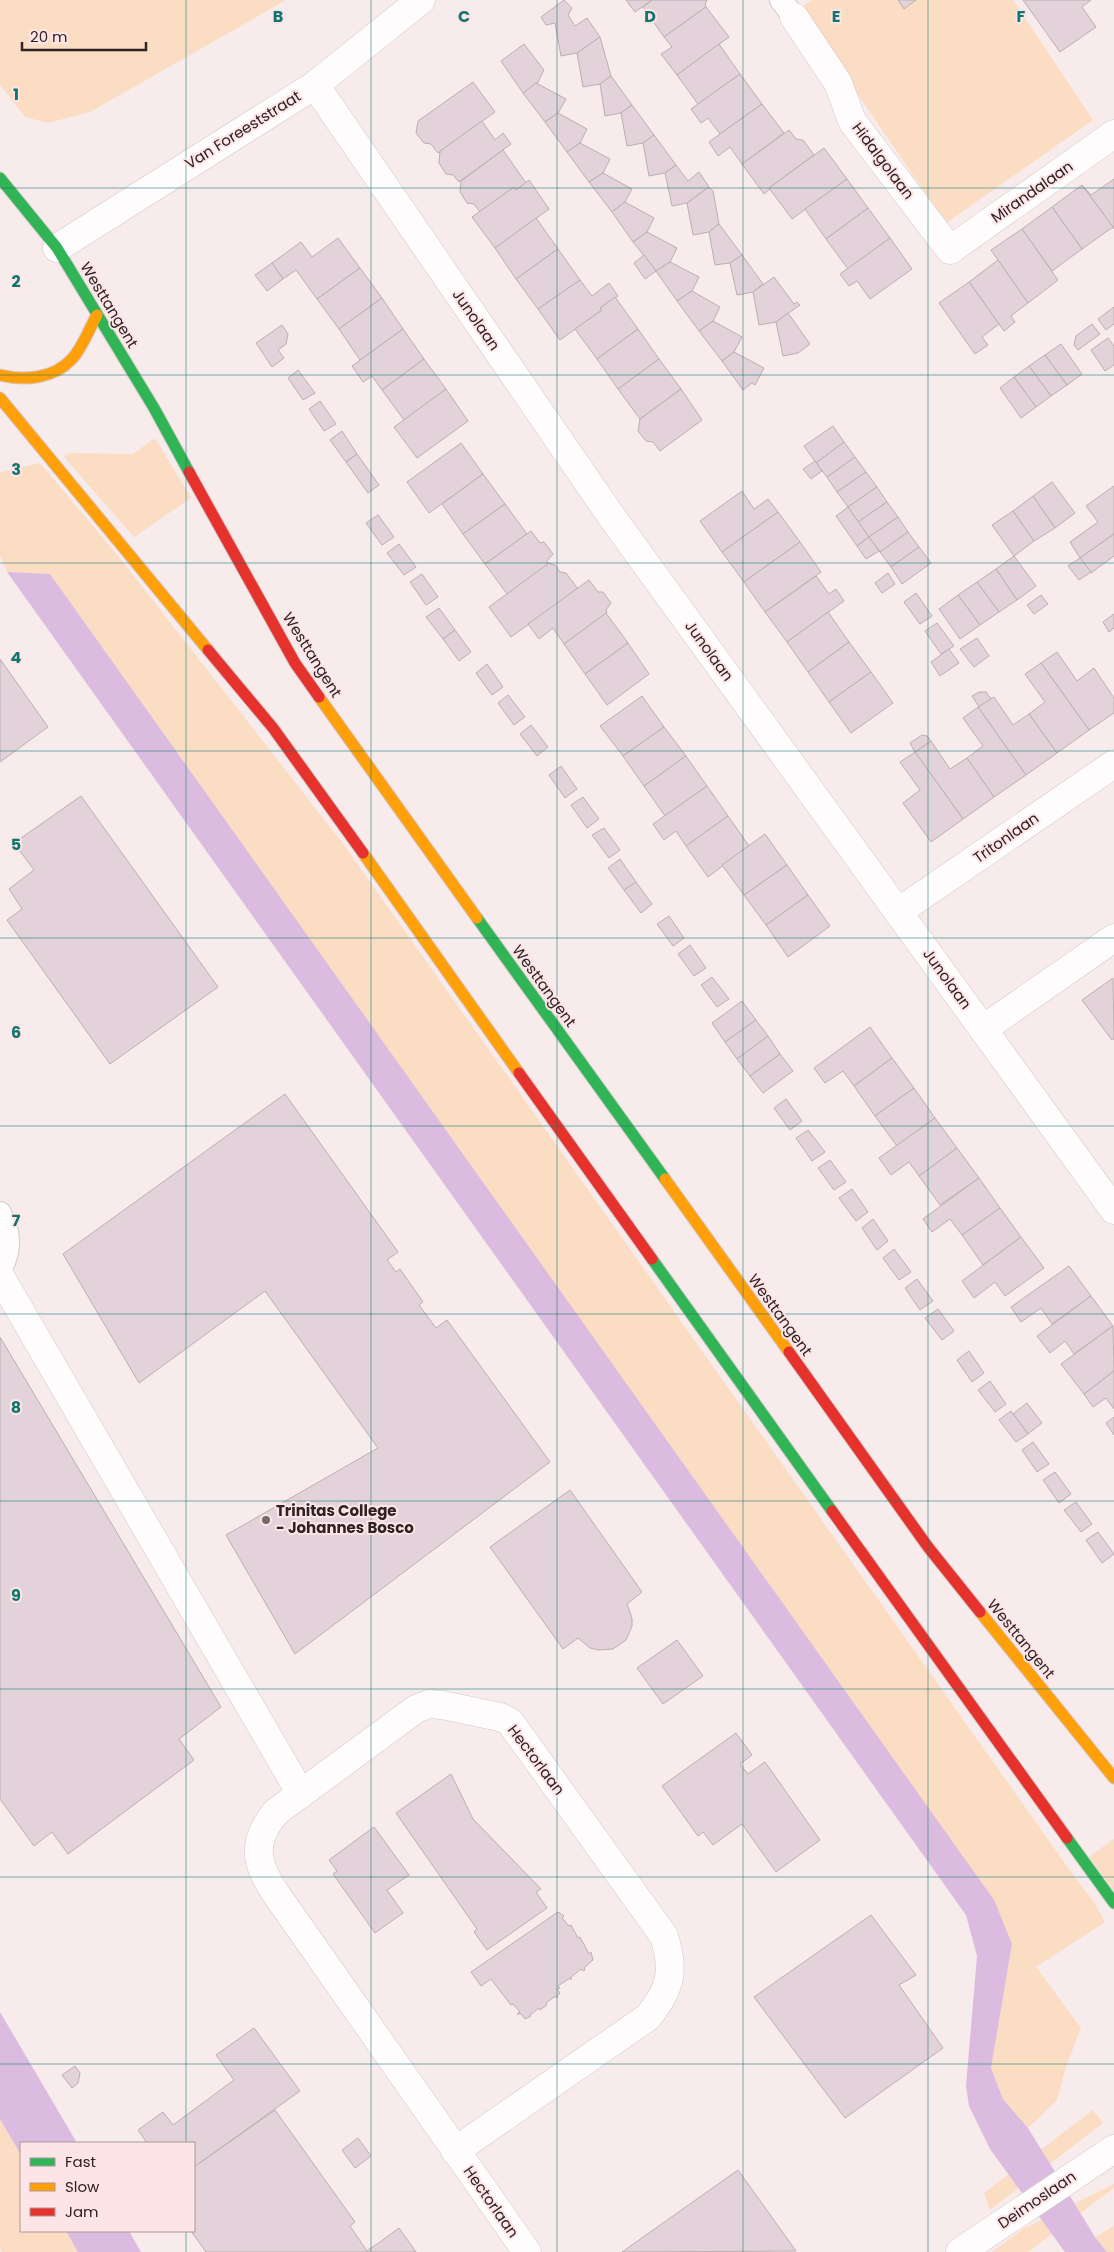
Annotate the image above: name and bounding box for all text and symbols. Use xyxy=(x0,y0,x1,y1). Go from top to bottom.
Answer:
text: B xyxy=(273,5,283,28)
text: C xyxy=(458,5,470,28)
text: D xyxy=(644,5,656,28)
text: E xyxy=(832,5,840,28)
text: F xyxy=(1017,5,1026,28)
scale bar xyxy=(22,20,146,52)
text: 20 m xyxy=(30,26,68,47)
text: 1 xyxy=(13,83,19,106)
street label: Van Foreeststraat xyxy=(181,85,305,174)
street label: Hidalgolaan xyxy=(848,118,919,203)
street label: Mirandalaan xyxy=(986,156,1077,228)
street label: Westtangent xyxy=(75,258,143,352)
text: 2 xyxy=(11,270,21,293)
street label: Junolaan xyxy=(448,285,505,355)
text: 3 xyxy=(11,458,21,481)
street label: Westtangent xyxy=(278,608,347,701)
street label: Junolaan xyxy=(680,616,739,685)
text: 4 xyxy=(11,646,22,669)
street label: Tritonlaan xyxy=(969,807,1043,868)
text: 5 xyxy=(11,833,21,856)
street label: Westtangent xyxy=(507,940,581,1031)
street label: Junolaan xyxy=(918,944,977,1013)
text: 6 xyxy=(11,1021,21,1044)
text: 7 xyxy=(12,1209,21,1232)
street label: Westtangent xyxy=(743,1269,817,1360)
text: 8 xyxy=(11,1396,21,1419)
place label: Trinitas College - Johannes Bosco xyxy=(276,1500,414,1538)
marker: Trinitas College - Johannes Bosco xyxy=(260,1514,272,1526)
text: 9 xyxy=(11,1584,21,1607)
street label: Westtangent xyxy=(983,1594,1060,1683)
street label: Hectorlaan xyxy=(503,1720,570,1799)
legend xyxy=(20,2142,195,2232)
text: Fast xyxy=(65,2151,96,2172)
street label: Hectorlaan xyxy=(459,2162,524,2242)
street label: Deimoslaan xyxy=(994,2166,1080,2233)
text: Slow xyxy=(65,2176,100,2197)
text: Jam xyxy=(65,2201,99,2222)

